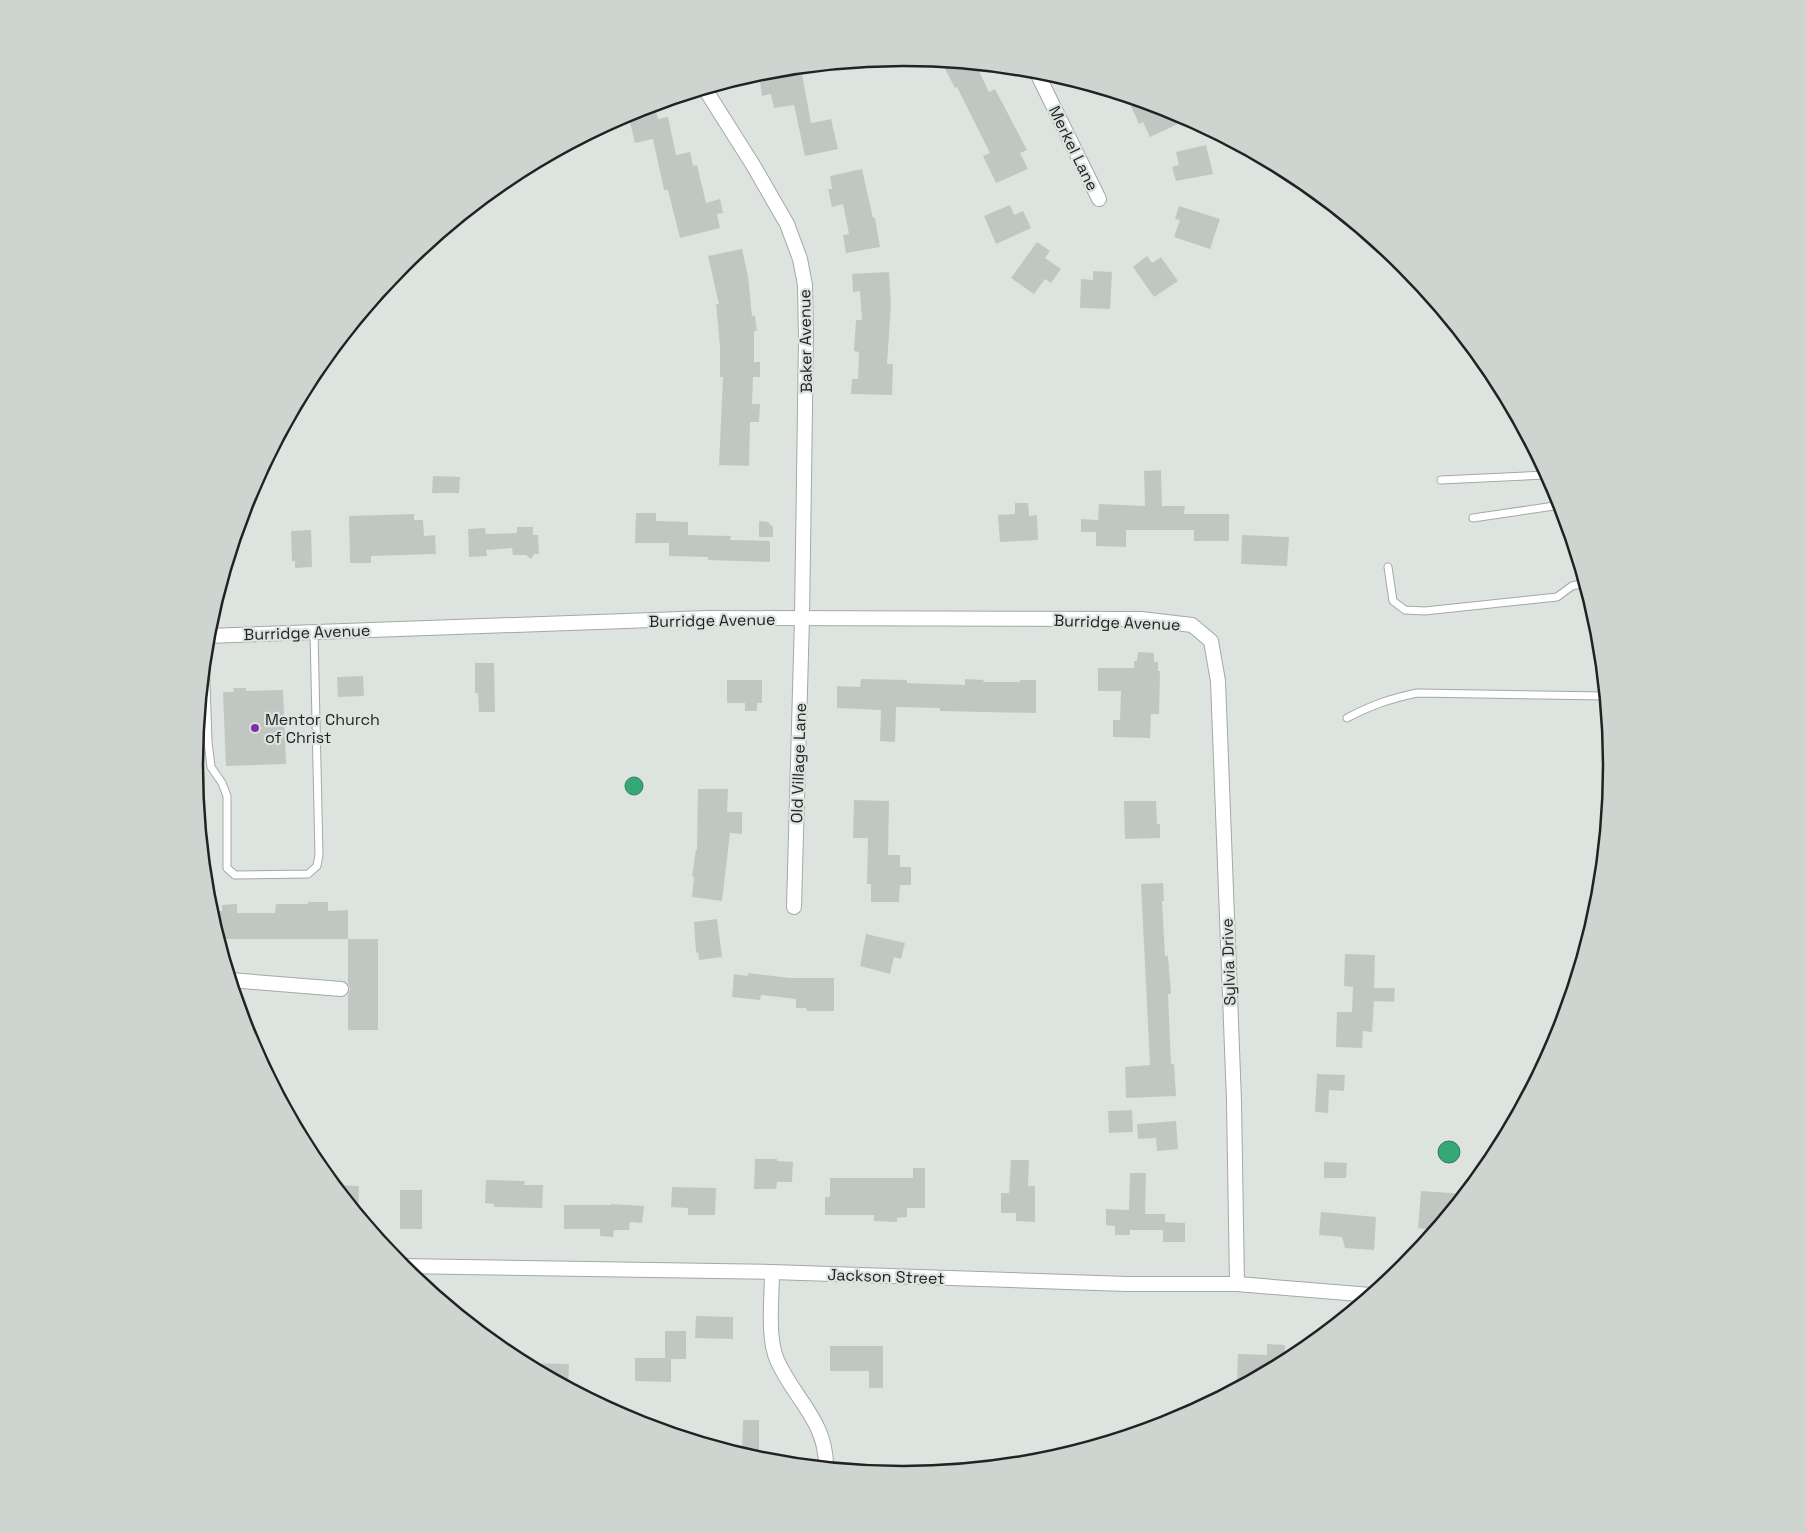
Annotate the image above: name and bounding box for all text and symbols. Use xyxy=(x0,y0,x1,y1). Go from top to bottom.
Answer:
street label: Merkel Lane xyxy=(1044,102,1103,194)
street label: Baker Avenue xyxy=(794,289,817,393)
street label: Burridge Avenue xyxy=(648,609,776,632)
street label: Burridge Avenue xyxy=(1053,610,1181,635)
street label: Burridge Avenue xyxy=(243,620,371,645)
street label: Old Village Lane xyxy=(786,702,811,824)
place label: Mentor Church of Christ xyxy=(265,709,380,748)
marker: Mentor Church of Christ xyxy=(249,722,261,734)
street label: Sylvia Drive xyxy=(1216,918,1241,1006)
street label: Jackson Street xyxy=(827,1264,945,1289)

